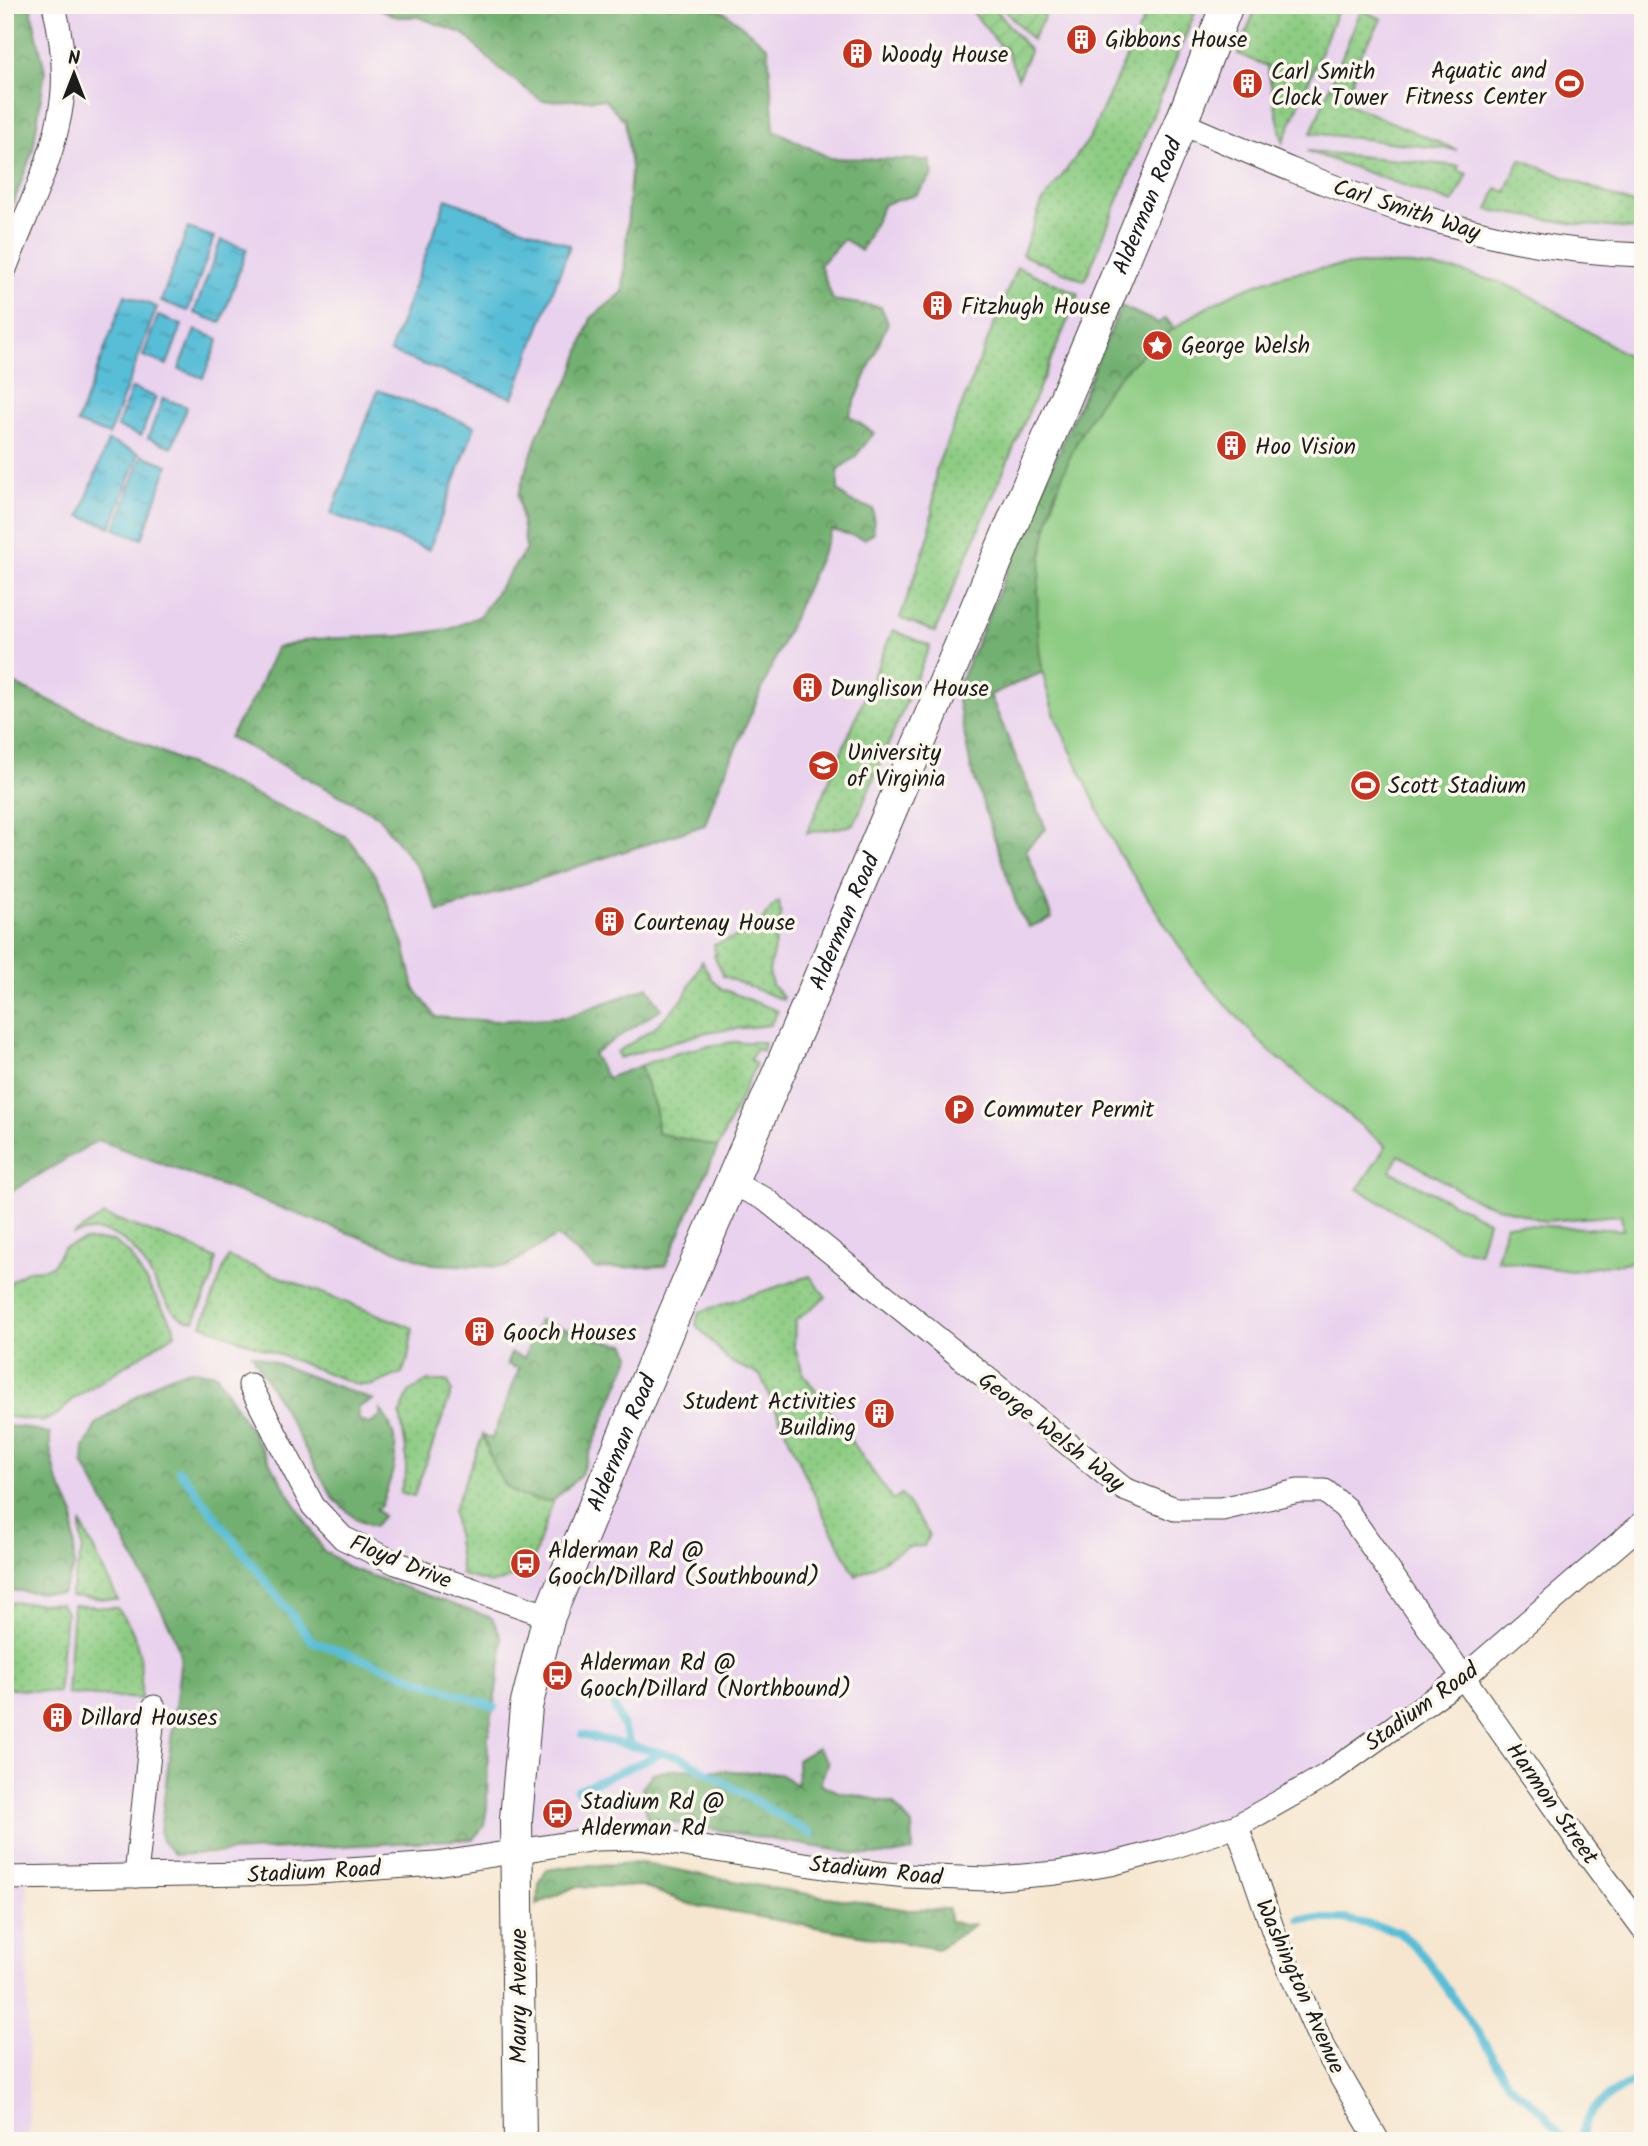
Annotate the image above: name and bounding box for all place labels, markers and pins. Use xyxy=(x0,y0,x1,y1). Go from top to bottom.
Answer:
building icon: Gibbons House xyxy=(1065,22,1099,56)
place label: Gibbons House xyxy=(1105,23,1247,59)
building icon: Woody House xyxy=(841,37,875,71)
place label: Woody House xyxy=(881,38,1008,74)
place label: Aquatic and Fitness Center xyxy=(1405,54,1547,116)
place label: Carl Smith Clock Tower xyxy=(1271,55,1389,117)
sports icon: Aquatic and Fitness Center xyxy=(1552,66,1586,100)
building icon: Carl Smith Clock Tower xyxy=(1231,67,1265,101)
building icon: Fitzhugh House xyxy=(921,289,955,323)
place label: Fitzhugh House xyxy=(961,290,1110,326)
place icon: George Welsh xyxy=(1141,328,1175,362)
place label: George Welsh xyxy=(1181,329,1310,365)
building icon: Hoo Vision xyxy=(1215,429,1249,463)
place label: Hoo Vision xyxy=(1255,430,1356,466)
building icon: Dunglison House xyxy=(790,671,824,705)
place label: Dunglison House xyxy=(830,672,989,708)
place label: University of Virginia xyxy=(847,736,946,798)
school or university icon: University of Virginia xyxy=(807,748,841,782)
sports icon: Scott Stadium xyxy=(1348,768,1382,802)
place label: Scott Stadium xyxy=(1388,769,1526,805)
building icon: Courtenay House xyxy=(593,905,627,939)
place label: Courtenay House xyxy=(633,906,795,942)
parking icon: Commuter Permit xyxy=(943,1092,977,1126)
place label: Commuter Permit xyxy=(983,1093,1155,1129)
building icon: Gooch Houses xyxy=(463,1315,497,1349)
place label: Gooch Houses xyxy=(503,1316,637,1352)
place label: Student Activities Building xyxy=(683,1385,856,1447)
building icon: Student Activities Building xyxy=(862,1397,896,1431)
place label: Alderman Rd @ Gooch/Dillard (Southbound) xyxy=(548,1534,819,1596)
bus stop icon: Alderman Rd @ Gooch/Dillard (Southbound) xyxy=(508,1546,542,1580)
place label: Alderman Rd @ Gooch/Dillard (Northbound) xyxy=(580,1646,851,1708)
bus stop icon: Alderman Rd @ Gooch/Dillard (Northbound) xyxy=(540,1658,574,1692)
building icon: Dillard Houses xyxy=(40,1700,74,1734)
place label: Dillard Houses xyxy=(80,1701,218,1737)
place label: Stadium Rd @ Alderman Rd xyxy=(581,1785,725,1847)
bus stop icon: Stadium Rd @ Alderman Rd xyxy=(541,1797,575,1831)

